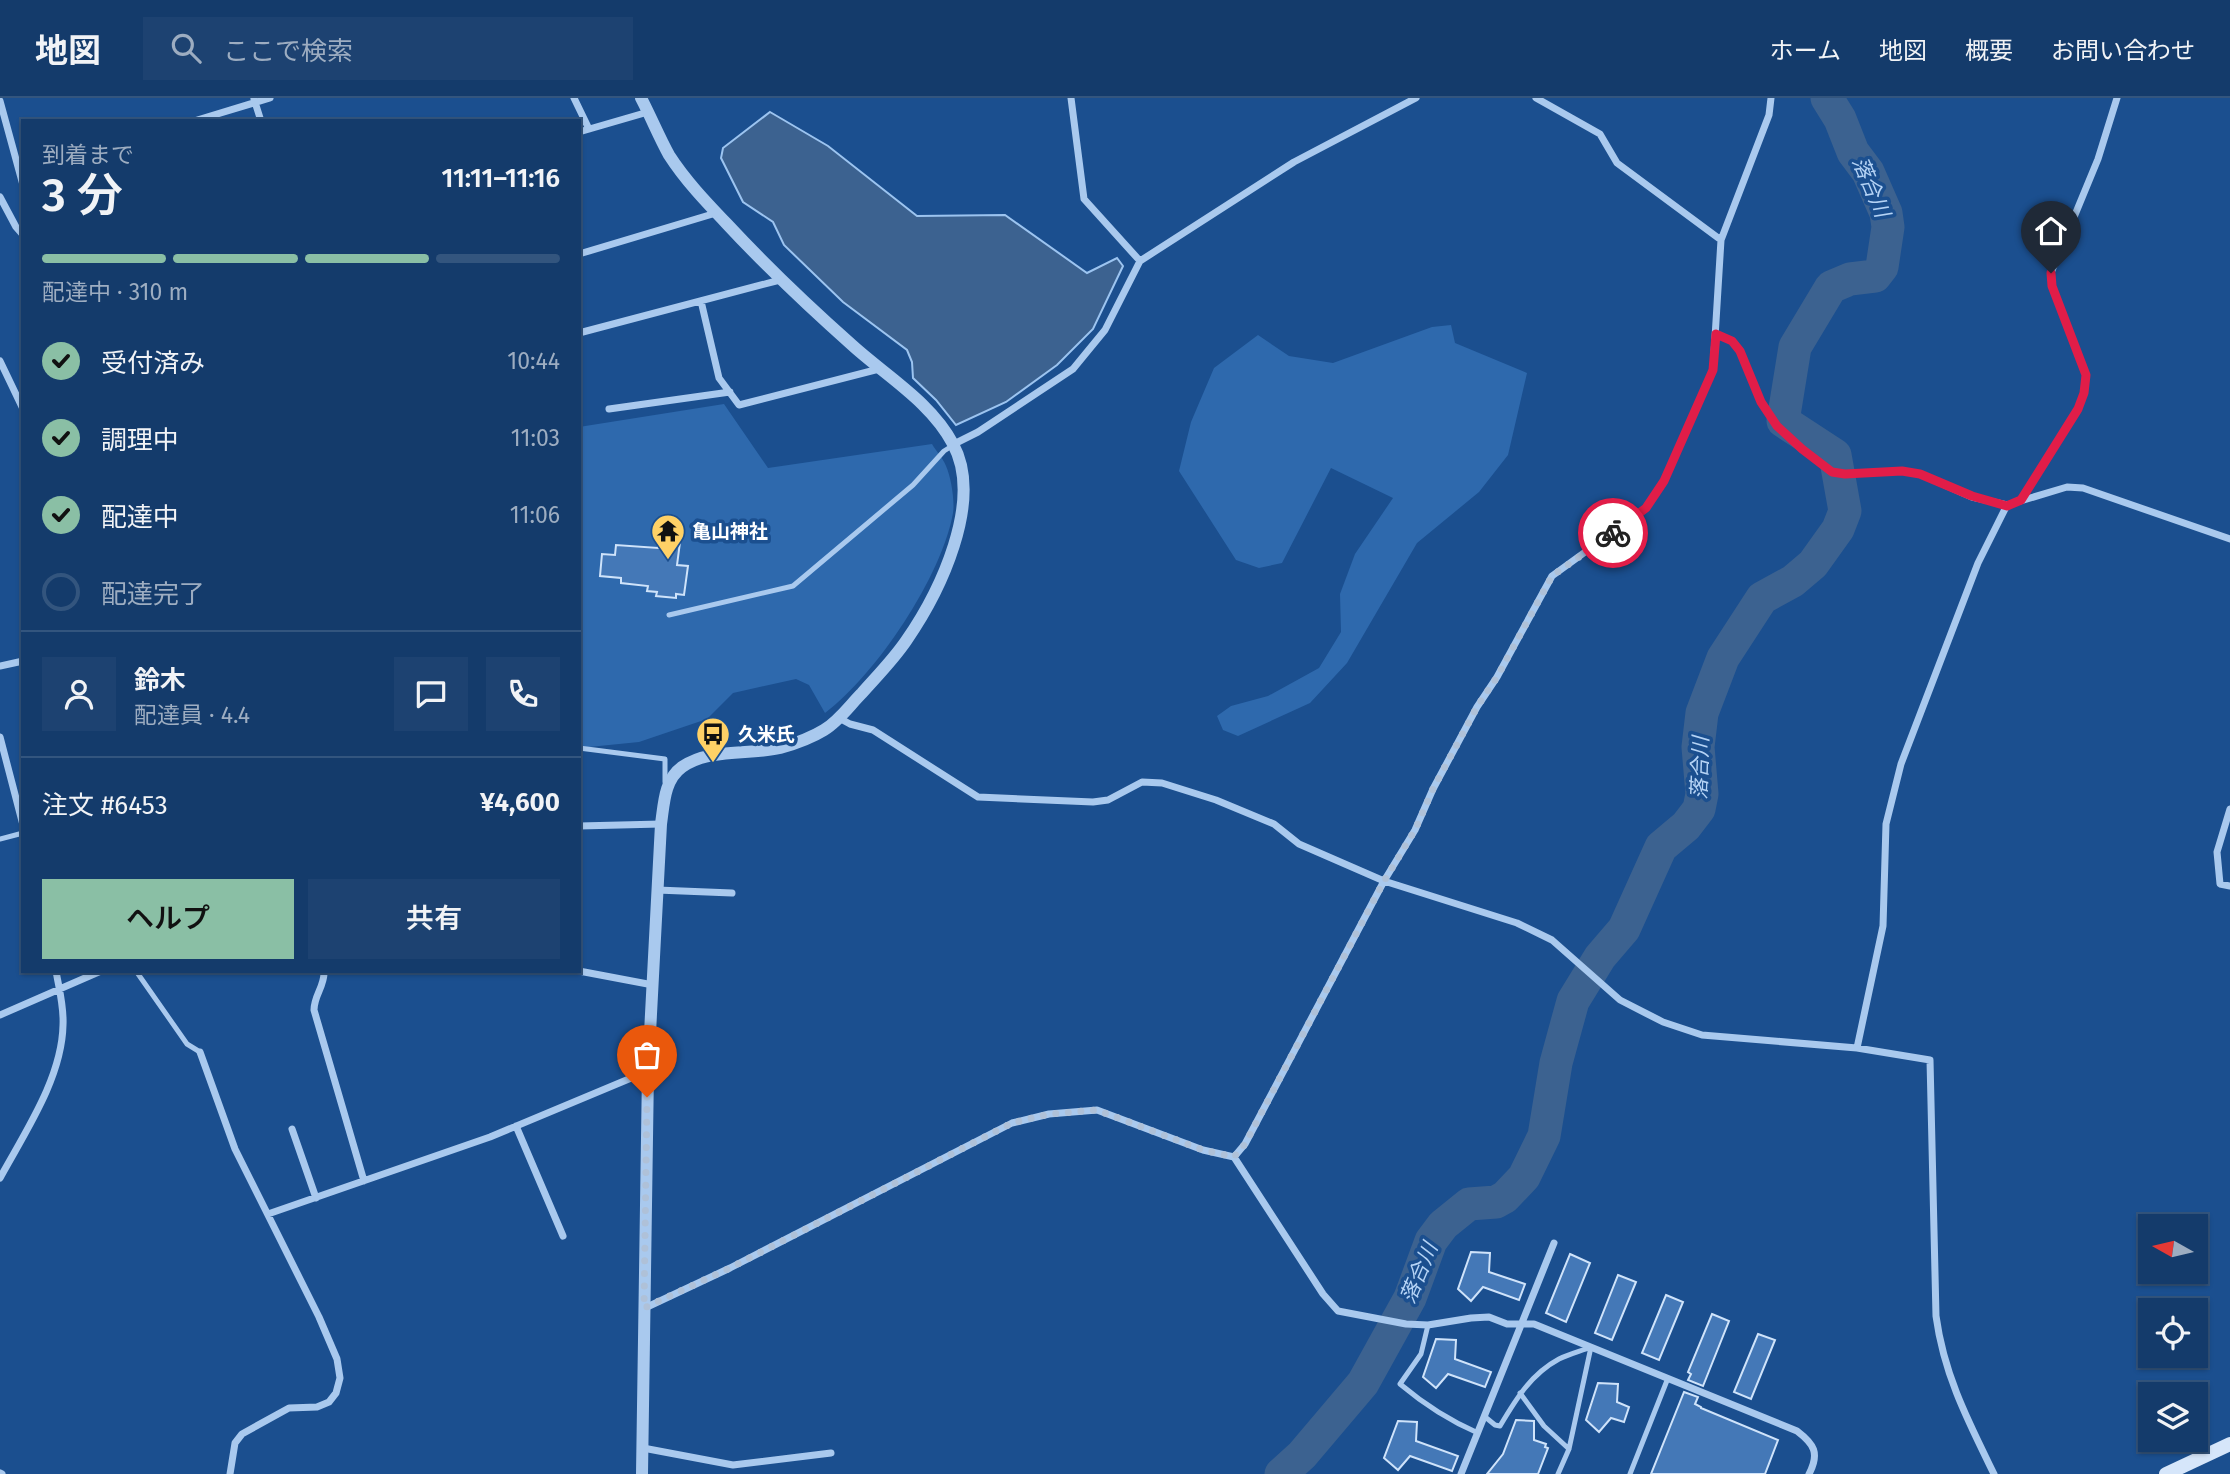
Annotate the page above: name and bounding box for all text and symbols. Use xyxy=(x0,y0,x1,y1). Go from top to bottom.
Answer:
search box xyxy=(143,17,633,80)
icon: search xyxy=(167,29,205,67)
text: 地図 xyxy=(35,31,101,71)
text: ここで検索 xyxy=(223,36,353,67)
text: ホーム xyxy=(1770,37,1841,65)
text: 地図 xyxy=(1879,37,1927,65)
text: 概要 xyxy=(1965,37,2013,65)
text: お問い合わせ xyxy=(2051,37,2195,65)
text: 到着まで xyxy=(42,141,134,169)
water label: 落合川 xyxy=(1847,153,1896,223)
text: 11:11–11:16 xyxy=(442,163,560,194)
text: 3 分 xyxy=(42,168,123,223)
pin xyxy=(2021,201,2081,273)
icon: home xyxy=(2032,212,2070,250)
text: 配達中 · 310 m xyxy=(42,278,188,306)
icon: check xyxy=(42,342,80,380)
text: 10:44 xyxy=(507,347,560,375)
text: 受付済み xyxy=(101,348,205,379)
icon: check xyxy=(42,419,80,457)
text: 11:03 xyxy=(511,424,560,452)
text: 調理中 xyxy=(101,425,179,456)
icon: check xyxy=(42,496,80,534)
courier xyxy=(1578,498,1648,568)
text: 11:06 xyxy=(510,501,560,529)
text: 配達中 xyxy=(101,502,179,533)
temple icon: 亀山神社 xyxy=(649,512,687,561)
icon: bike xyxy=(1594,514,1632,552)
place label: 亀山神社 xyxy=(692,520,768,543)
text: 配達完了 xyxy=(101,579,205,610)
button: person xyxy=(42,657,116,731)
button: chat xyxy=(394,657,468,731)
button: phone xyxy=(486,657,560,731)
text: 鈴木 xyxy=(134,665,186,696)
text: 配達員 · 4.4 xyxy=(134,701,250,729)
bus stop icon: 久米氏 xyxy=(694,715,732,764)
place label: 久米氏 xyxy=(738,723,795,746)
water label: 落合川 xyxy=(1686,734,1714,800)
text: ¥4,600 xyxy=(480,787,560,818)
text: 注文 #6453 xyxy=(42,790,168,821)
button: ヘルプ xyxy=(42,879,294,959)
button: 共有 xyxy=(308,879,560,959)
pin xyxy=(617,1025,677,1097)
icon: bag xyxy=(628,1036,666,1074)
north arrow xyxy=(2138,1214,2208,1284)
map controls xyxy=(2138,1214,2208,1452)
water label: 落合川 xyxy=(1395,1237,1444,1307)
button: locate xyxy=(2138,1298,2208,1368)
button: layers xyxy=(2138,1382,2208,1452)

